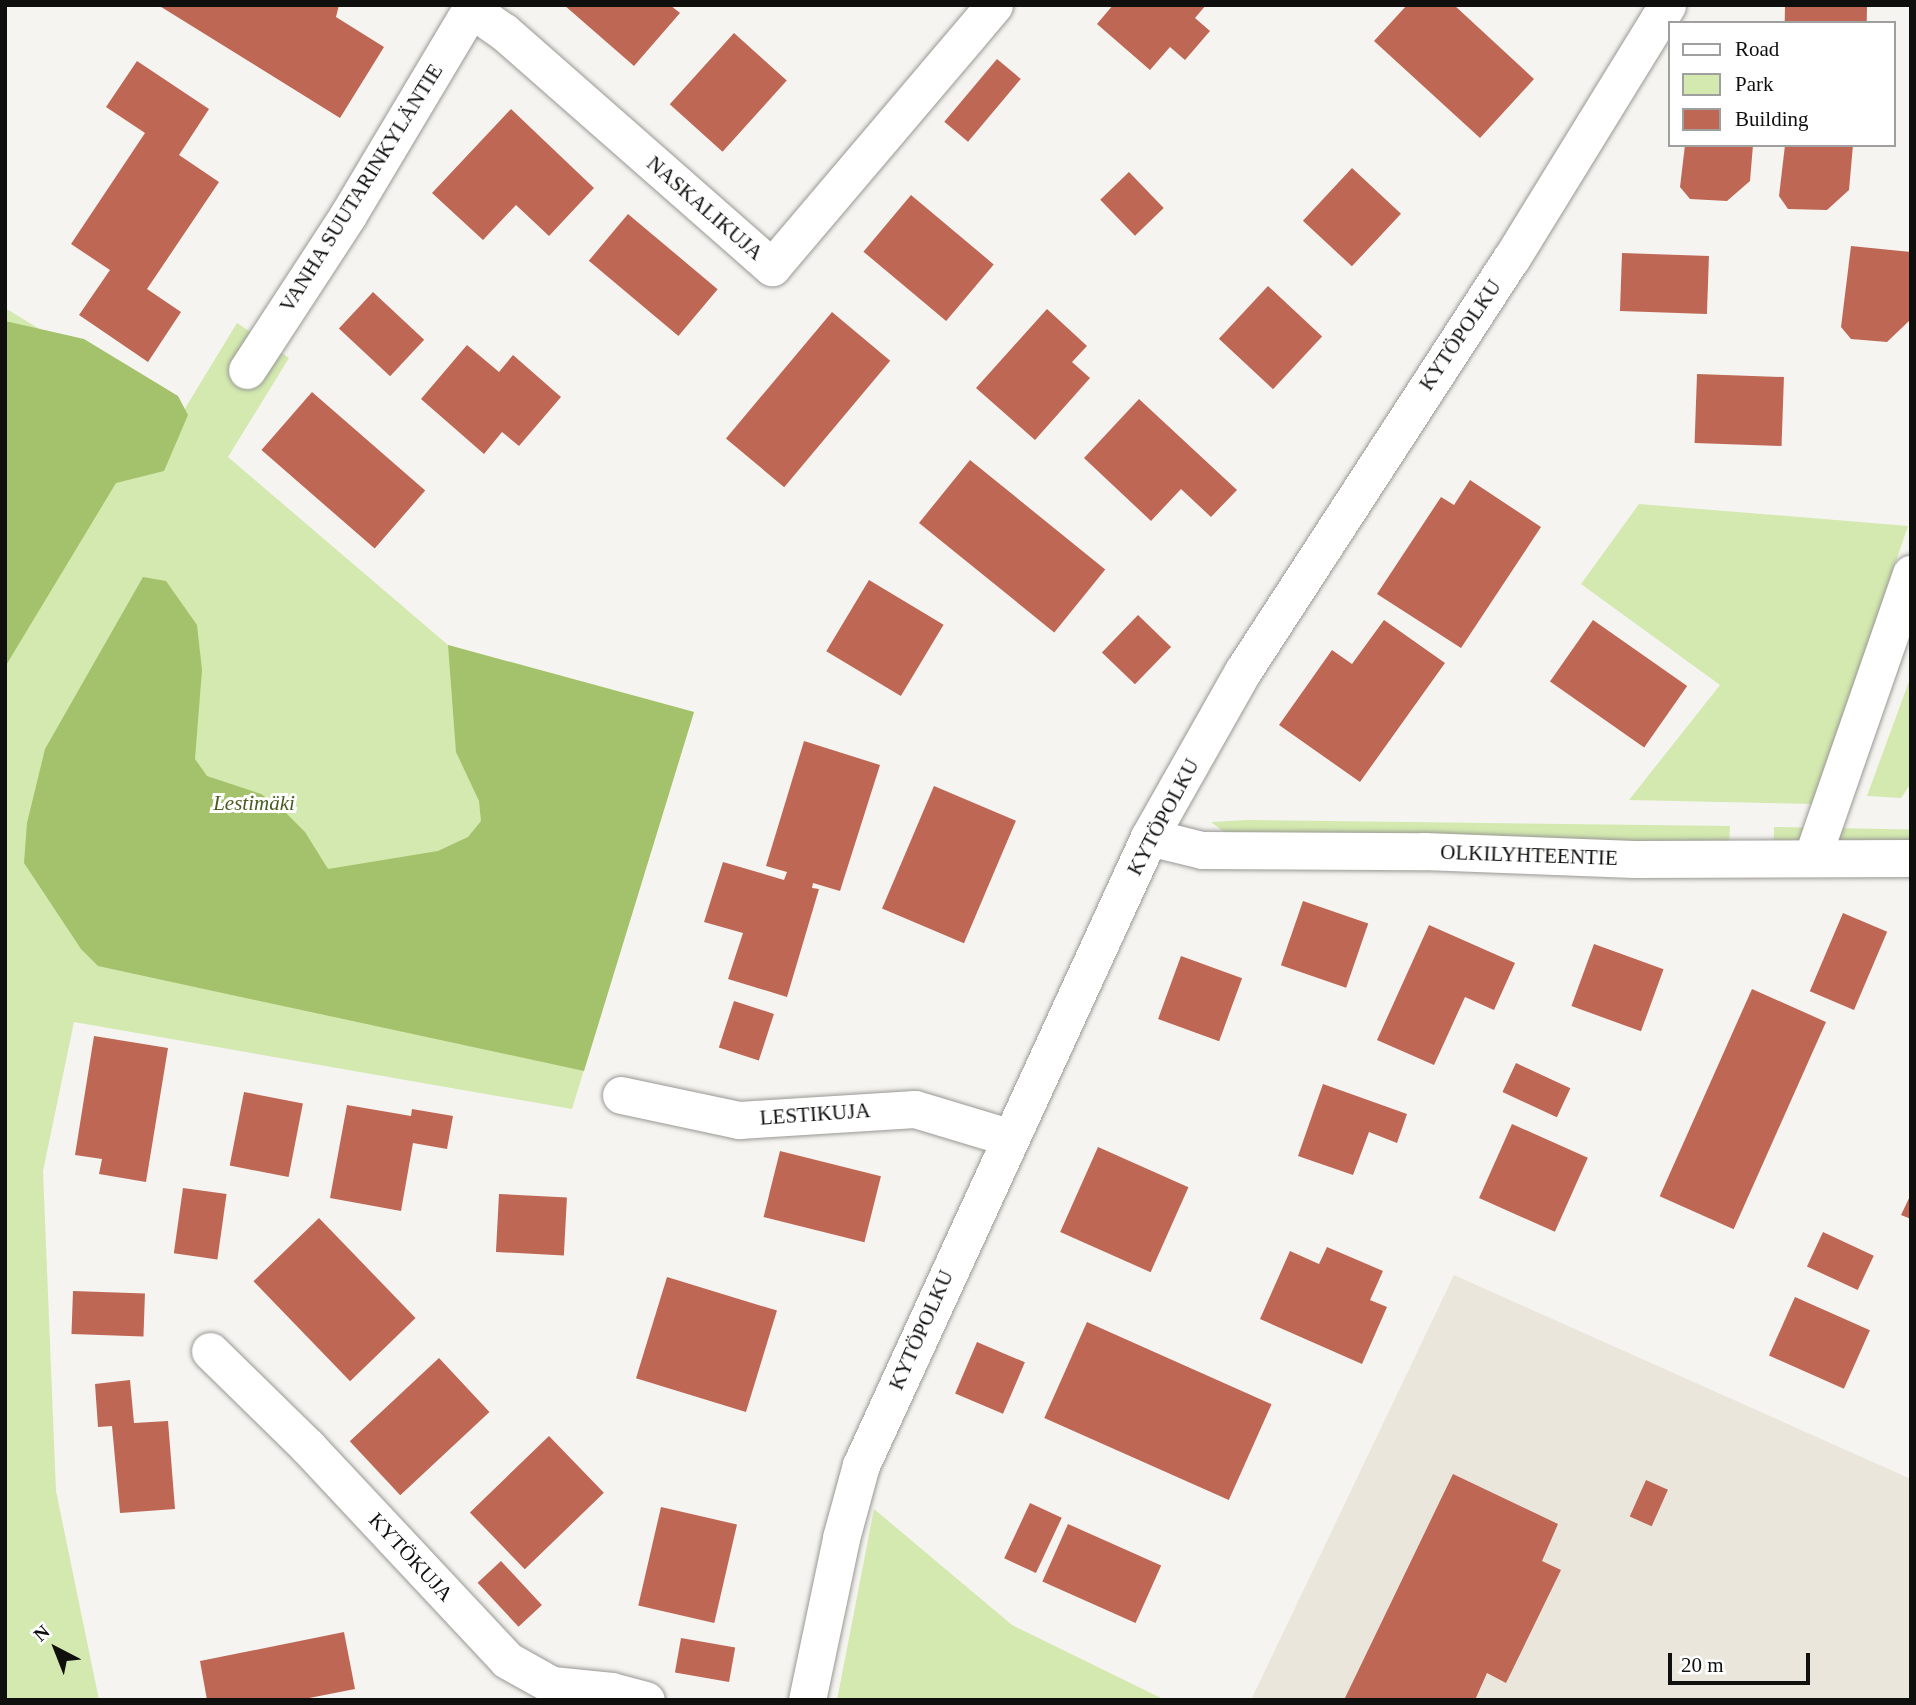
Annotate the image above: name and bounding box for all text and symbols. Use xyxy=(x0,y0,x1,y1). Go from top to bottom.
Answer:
legend xyxy=(1668,21,1895,147)
text: Road xyxy=(1735,37,1779,61)
street label: VANHA SUUTARINKYLÄNTIE xyxy=(274,59,448,317)
text: Park xyxy=(1735,72,1774,96)
text: Building xyxy=(1735,107,1809,131)
street label: NASKALIKUJA xyxy=(642,151,768,265)
street label: KYTÖPOLKU xyxy=(1414,275,1506,395)
street label: KYTÖPOLKU xyxy=(1122,754,1204,880)
park label: Lestimäki xyxy=(213,790,295,816)
street label: OLKILYHTEENTIE xyxy=(1440,839,1618,871)
street label: LESTIKUJA xyxy=(759,1098,871,1130)
street label: KYTÖPOLKU xyxy=(883,1266,959,1394)
street label: KYTÖKUJA xyxy=(364,1507,458,1607)
north arrow xyxy=(21,1614,91,1684)
text: N xyxy=(29,1621,54,1645)
scale bar xyxy=(1671,1638,1813,1682)
text: 20 m xyxy=(1681,1653,1724,1677)

